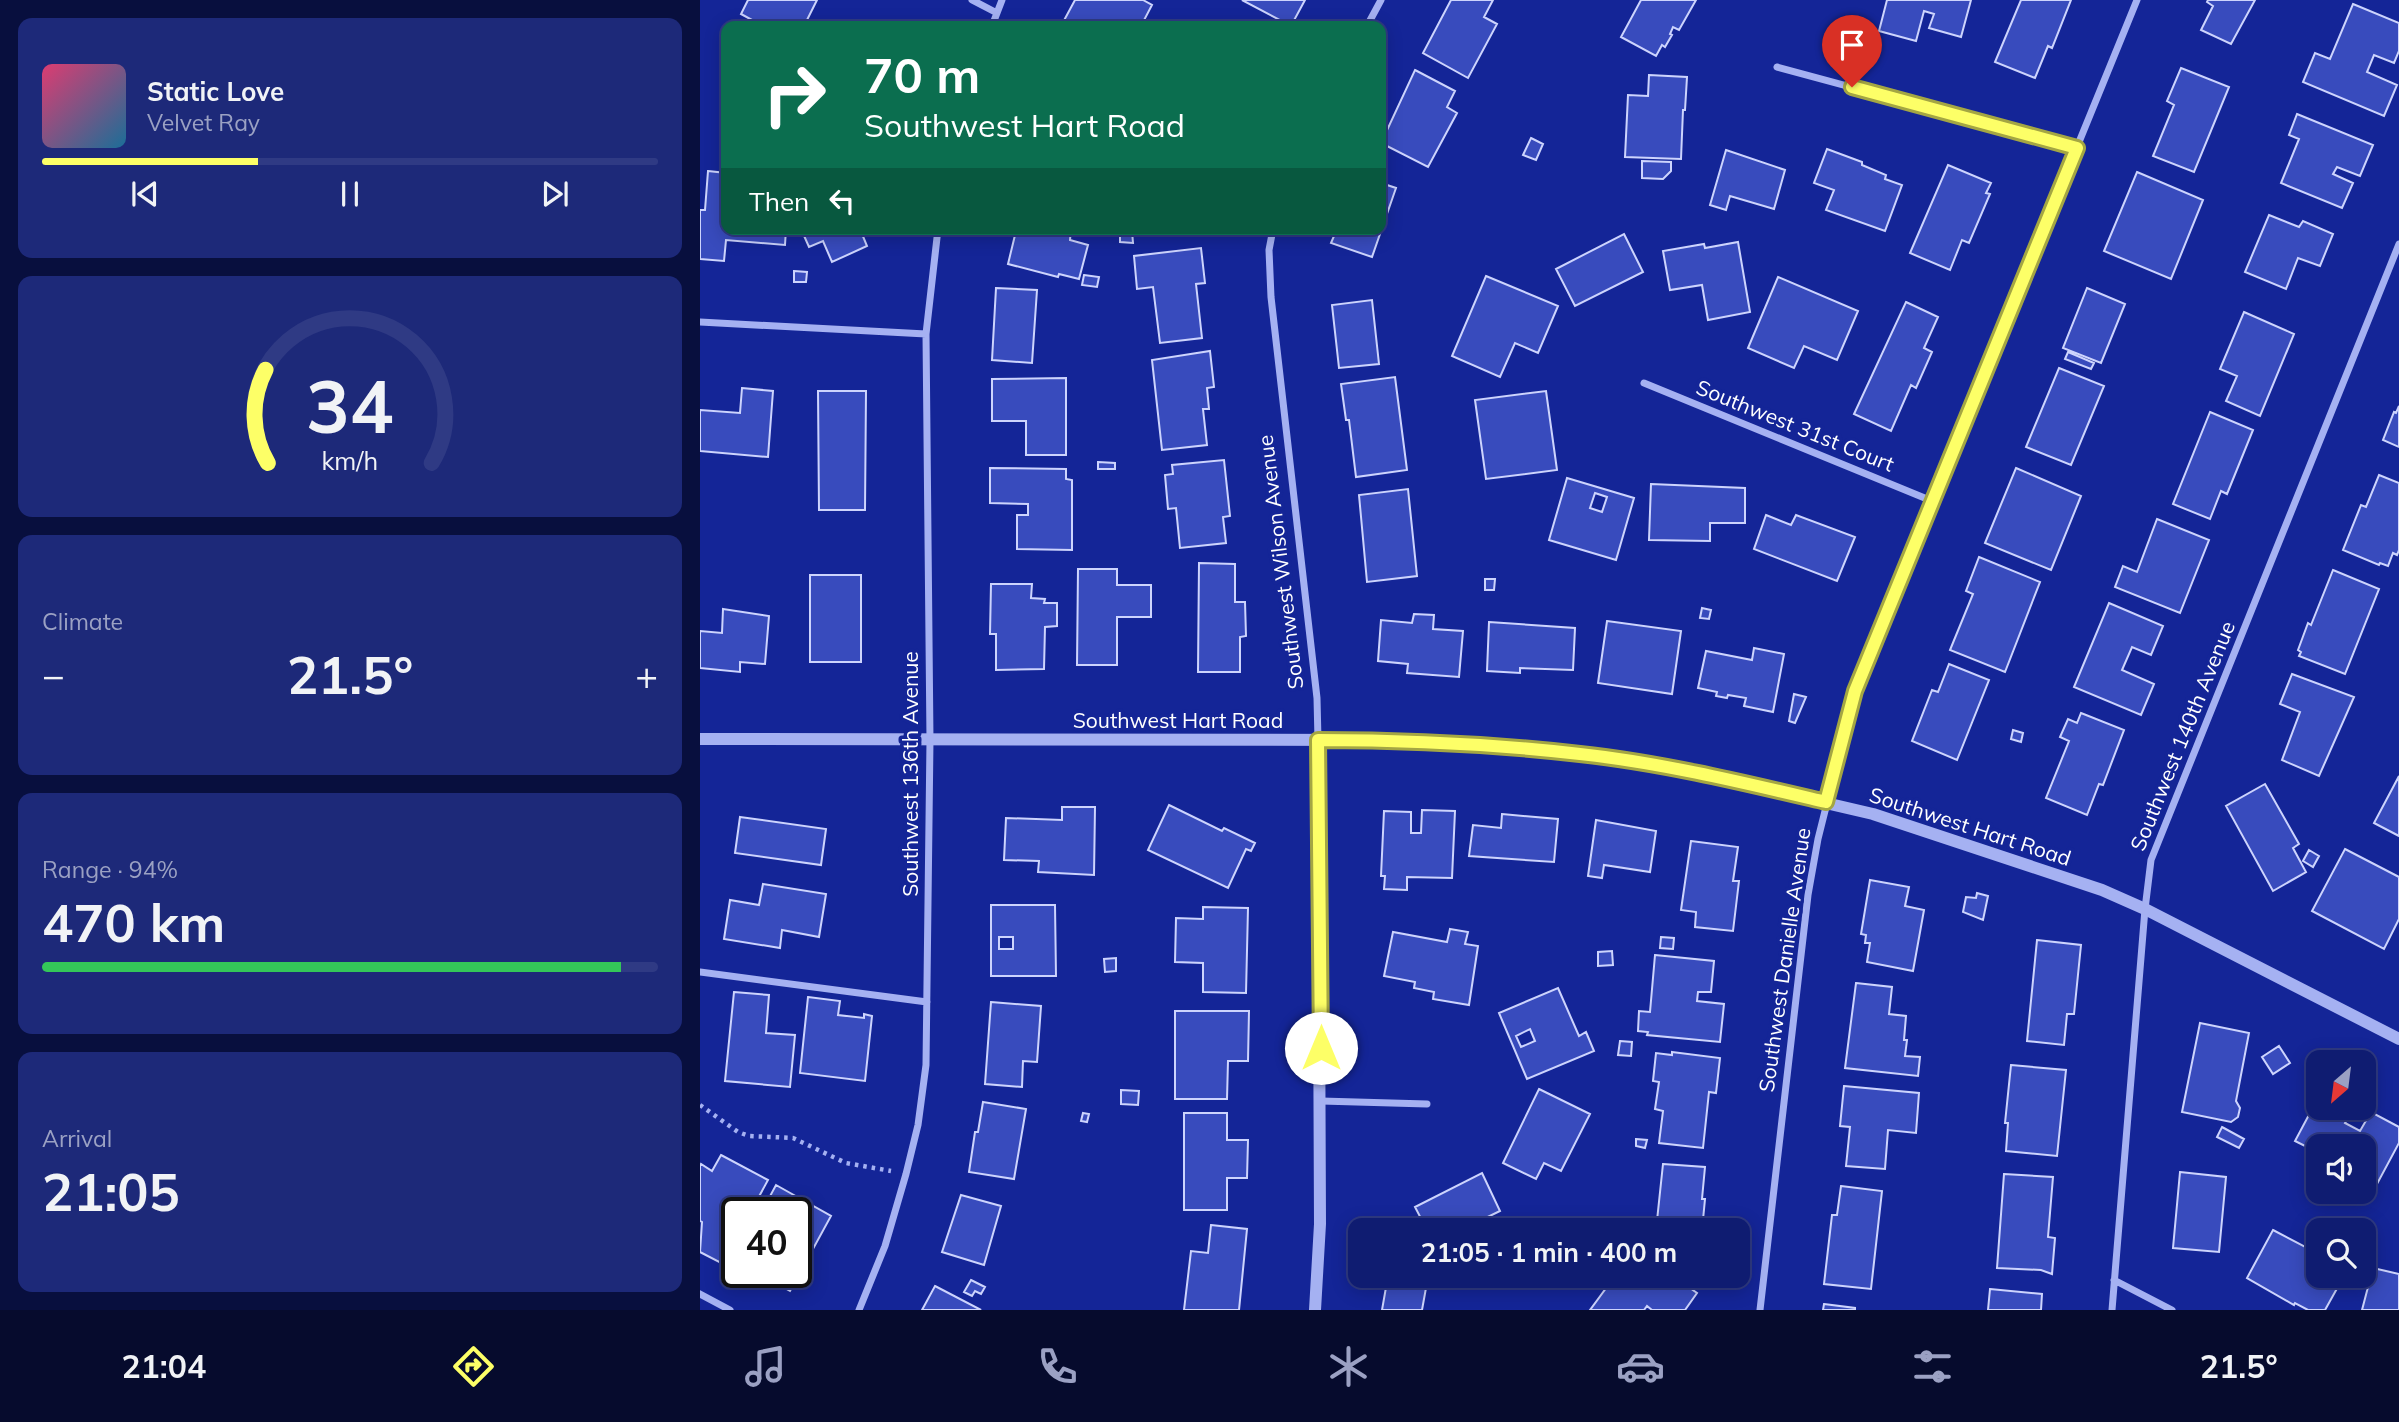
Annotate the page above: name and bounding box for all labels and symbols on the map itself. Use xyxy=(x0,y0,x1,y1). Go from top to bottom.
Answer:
pin xyxy=(1822,15,1882,87)
street label: Southwest 31st Court xyxy=(1693,373,1898,477)
street label: Southwest Wilson Avenue xyxy=(1251,433,1309,691)
street label: Southwest 140th Avenue xyxy=(2124,617,2240,854)
street label: Southwest 136th Avenue xyxy=(897,651,923,897)
street label: Southwest Hart Road xyxy=(1073,707,1283,733)
street label: Southwest Hart Road xyxy=(1866,781,2074,871)
street label: Southwest Danielle Avenue xyxy=(1753,826,1815,1094)
position arrow xyxy=(1284,1011,1358,1085)
north arrow xyxy=(2306,1050,2376,1120)
speed limit sign: 40 xyxy=(721,1197,812,1288)

